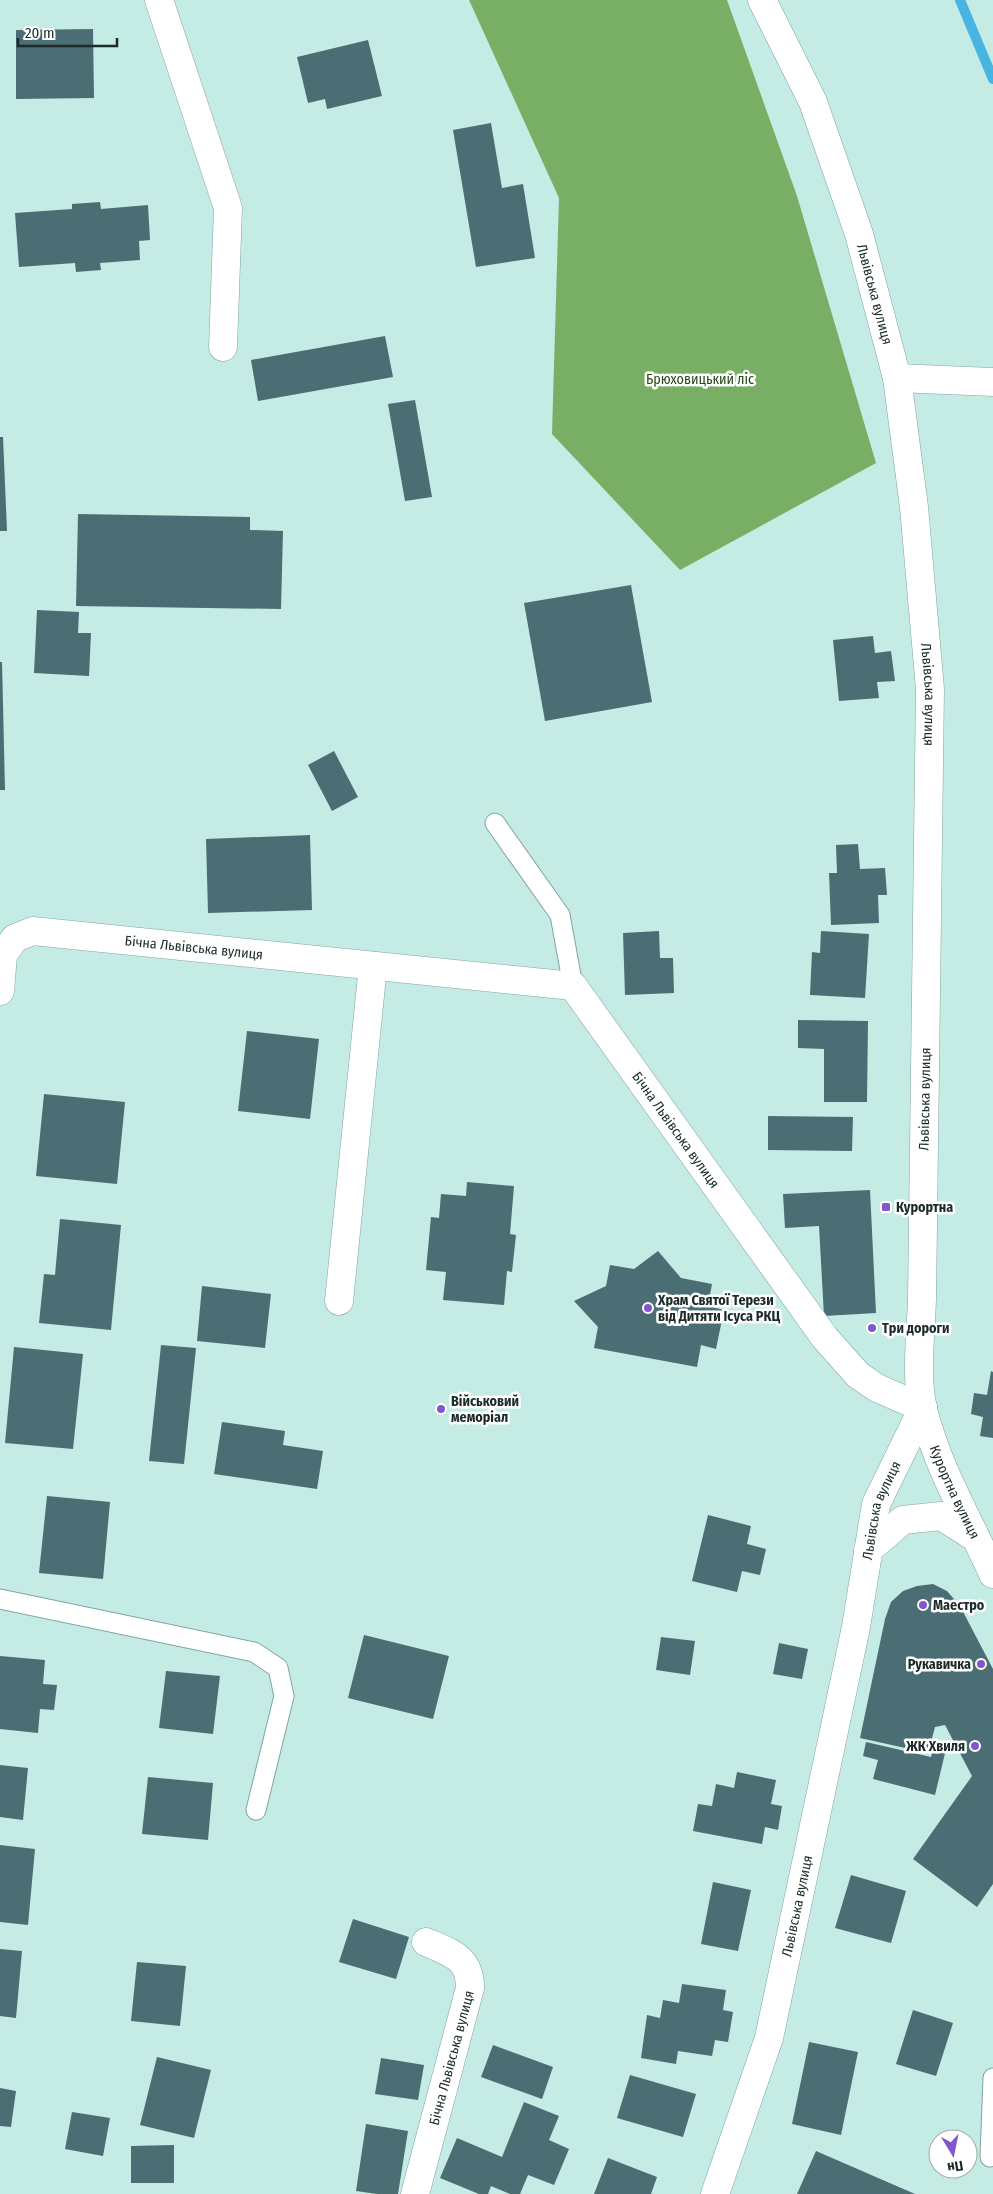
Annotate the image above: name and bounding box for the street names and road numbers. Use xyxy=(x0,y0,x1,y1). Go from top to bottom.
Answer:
street label: Львівська вулиця xyxy=(853,242,896,346)
street label: Львівська вулиця xyxy=(917,642,939,746)
street label: Бічна Львівська вулиця xyxy=(124,932,264,963)
street label: Львівська вулиця xyxy=(916,1047,934,1151)
street label: Бічна Львівська вулиця xyxy=(629,1069,723,1191)
street label: Курортна вулиця xyxy=(926,1443,984,1541)
street label: Львівська вулиця xyxy=(859,1458,904,1561)
street label: Львівська вулиця xyxy=(778,1854,816,1958)
street label: Бічна Львівська вулиця xyxy=(425,1989,477,2127)

